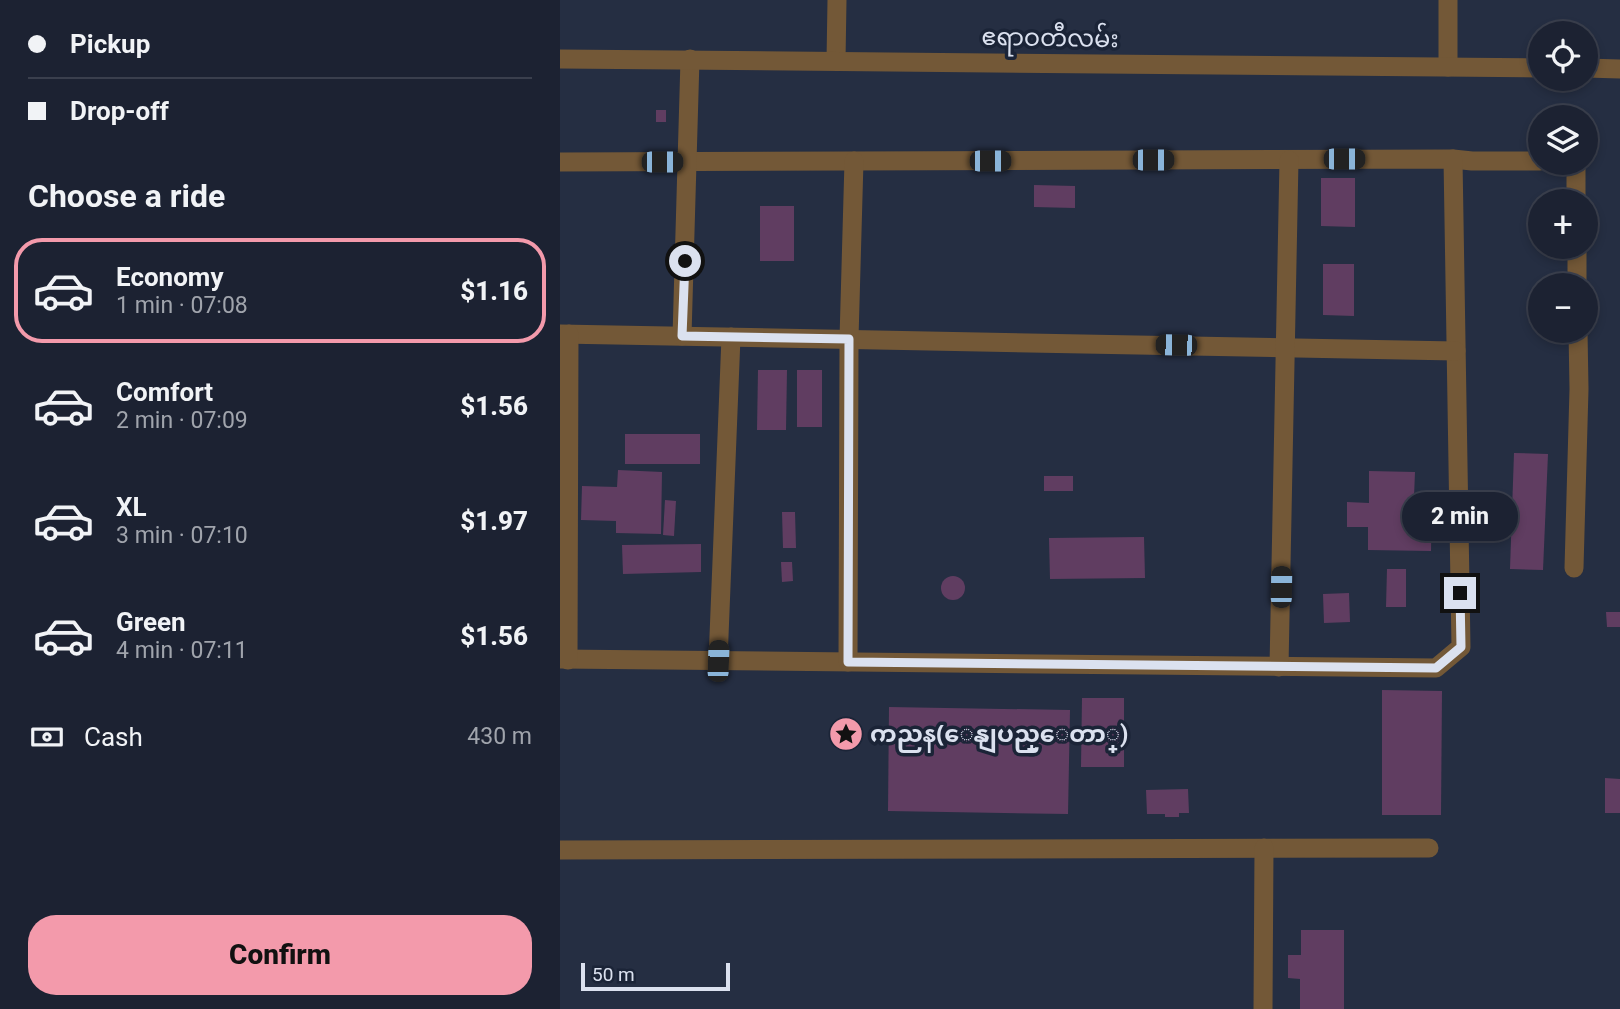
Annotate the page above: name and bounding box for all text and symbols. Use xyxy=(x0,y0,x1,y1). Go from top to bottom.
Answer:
street label: ဧရာဝတီလမ်း xyxy=(981,21,1119,58)
map controls xyxy=(1528,21,1598,343)
button: locate xyxy=(1528,21,1598,91)
text: Pickup xyxy=(70,29,150,59)
text: Drop-off xyxy=(70,96,169,126)
button: layers xyxy=(1528,105,1598,175)
car xyxy=(1324,149,1366,170)
car xyxy=(1133,150,1175,171)
car xyxy=(970,151,1012,172)
car xyxy=(642,152,684,173)
text: Choose a ride xyxy=(28,177,225,215)
button: + xyxy=(1528,189,1598,259)
route start xyxy=(669,245,701,277)
icon: car xyxy=(32,259,95,322)
text: Economy xyxy=(116,262,223,292)
button: − xyxy=(1528,273,1598,343)
text: $1.16 xyxy=(460,276,528,306)
text: 1 min · 07:08 xyxy=(116,292,248,319)
car xyxy=(1155,334,1198,356)
icon: car xyxy=(32,374,95,437)
text: Comfort xyxy=(116,377,213,407)
text: $1.56 xyxy=(460,391,528,421)
text: 2 min · 07:09 xyxy=(116,407,248,434)
icon: car xyxy=(32,489,95,552)
callout: 2 min xyxy=(1402,491,1518,540)
text: XL xyxy=(116,492,147,522)
text: 2 min xyxy=(1431,503,1489,530)
text: $1.97 xyxy=(460,506,528,536)
text: 3 min · 07:10 xyxy=(116,522,248,549)
car xyxy=(1271,566,1292,608)
route end xyxy=(1444,577,1476,609)
icon: car xyxy=(32,604,95,667)
text: Green xyxy=(116,607,186,637)
text: $1.56 xyxy=(460,621,528,651)
text: 4 min · 07:11 xyxy=(116,637,248,664)
car xyxy=(707,640,730,682)
place icon: ကညန(ေနျပည္ေတာ္) xyxy=(827,715,865,753)
icon: cash xyxy=(28,718,66,756)
place label: ကညန(ေနျပည္ေတာ္) xyxy=(870,720,1128,754)
text: Cash xyxy=(84,722,143,752)
text: 430 m xyxy=(467,723,532,750)
button: Confirm xyxy=(28,915,532,995)
scale bar xyxy=(581,960,730,992)
text: 50 m xyxy=(592,963,635,986)

